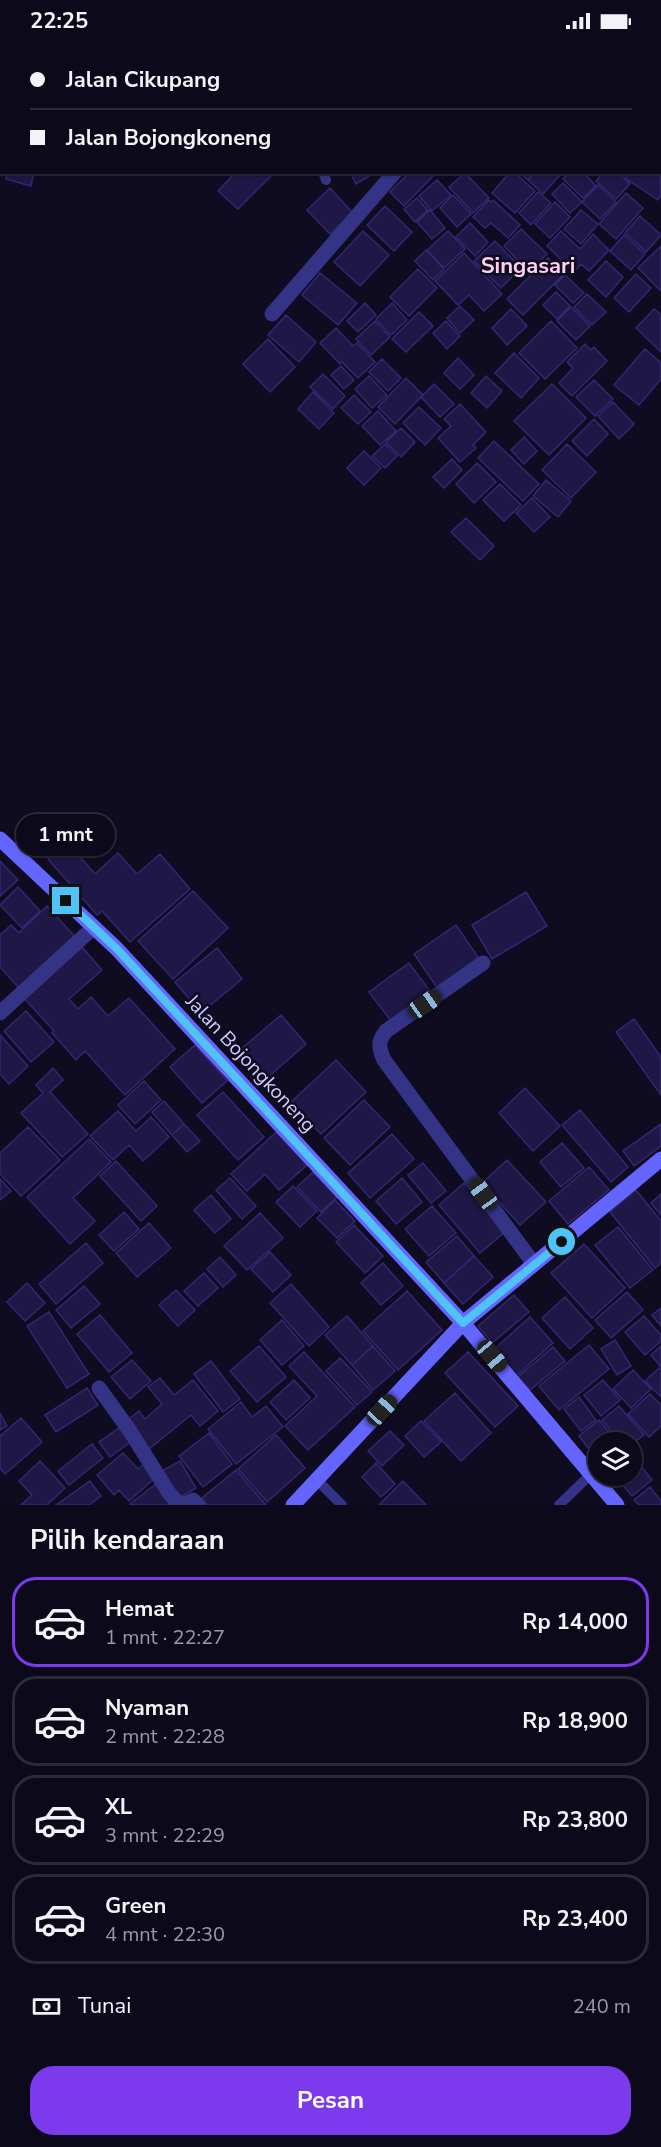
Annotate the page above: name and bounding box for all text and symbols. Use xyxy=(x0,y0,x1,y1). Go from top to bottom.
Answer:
text: 22:25 xyxy=(30,6,88,36)
text: Jalan Cikupang xyxy=(66,65,220,95)
text: Jalan Bojongkoneng xyxy=(66,123,271,153)
district label: Singasari xyxy=(481,251,575,281)
callout: 1 mnt xyxy=(16,814,116,856)
text: 1 mnt xyxy=(38,821,93,848)
route end xyxy=(52,887,79,914)
car xyxy=(405,986,445,1022)
street label: Jalan Bojongkoneng xyxy=(179,988,322,1138)
car xyxy=(465,1174,501,1214)
route start xyxy=(548,1228,575,1255)
car xyxy=(474,1336,510,1376)
car xyxy=(363,1391,401,1429)
map controls xyxy=(588,1432,642,1486)
button: layers xyxy=(588,1432,642,1486)
text: Pilih kendaraan xyxy=(30,1522,224,1559)
text: Hemat xyxy=(105,1594,174,1624)
icon: car xyxy=(33,1595,87,1649)
text: Rp 14,000 xyxy=(522,1607,628,1637)
text: 1 mnt · 22:27 xyxy=(105,1624,225,1651)
text: Nyaman xyxy=(105,1693,189,1723)
icon: car xyxy=(33,1694,87,1748)
text: Rp 18,900 xyxy=(522,1706,628,1736)
text: 2 mnt · 22:28 xyxy=(105,1723,225,1750)
text: XL xyxy=(105,1792,132,1822)
icon: car xyxy=(33,1793,87,1847)
text: Rp 23,800 xyxy=(522,1805,628,1835)
text: 3 mnt · 22:29 xyxy=(105,1822,225,1849)
text: Green xyxy=(105,1891,166,1921)
icon: car xyxy=(33,1892,87,1946)
text: Rp 23,400 xyxy=(522,1904,628,1934)
text: 4 mnt · 22:30 xyxy=(105,1921,225,1948)
icon: cash xyxy=(30,1990,63,2023)
text: Tunai xyxy=(78,1991,131,2021)
text: 240 m xyxy=(573,1993,631,2020)
button: Pesan xyxy=(30,2066,631,2135)

